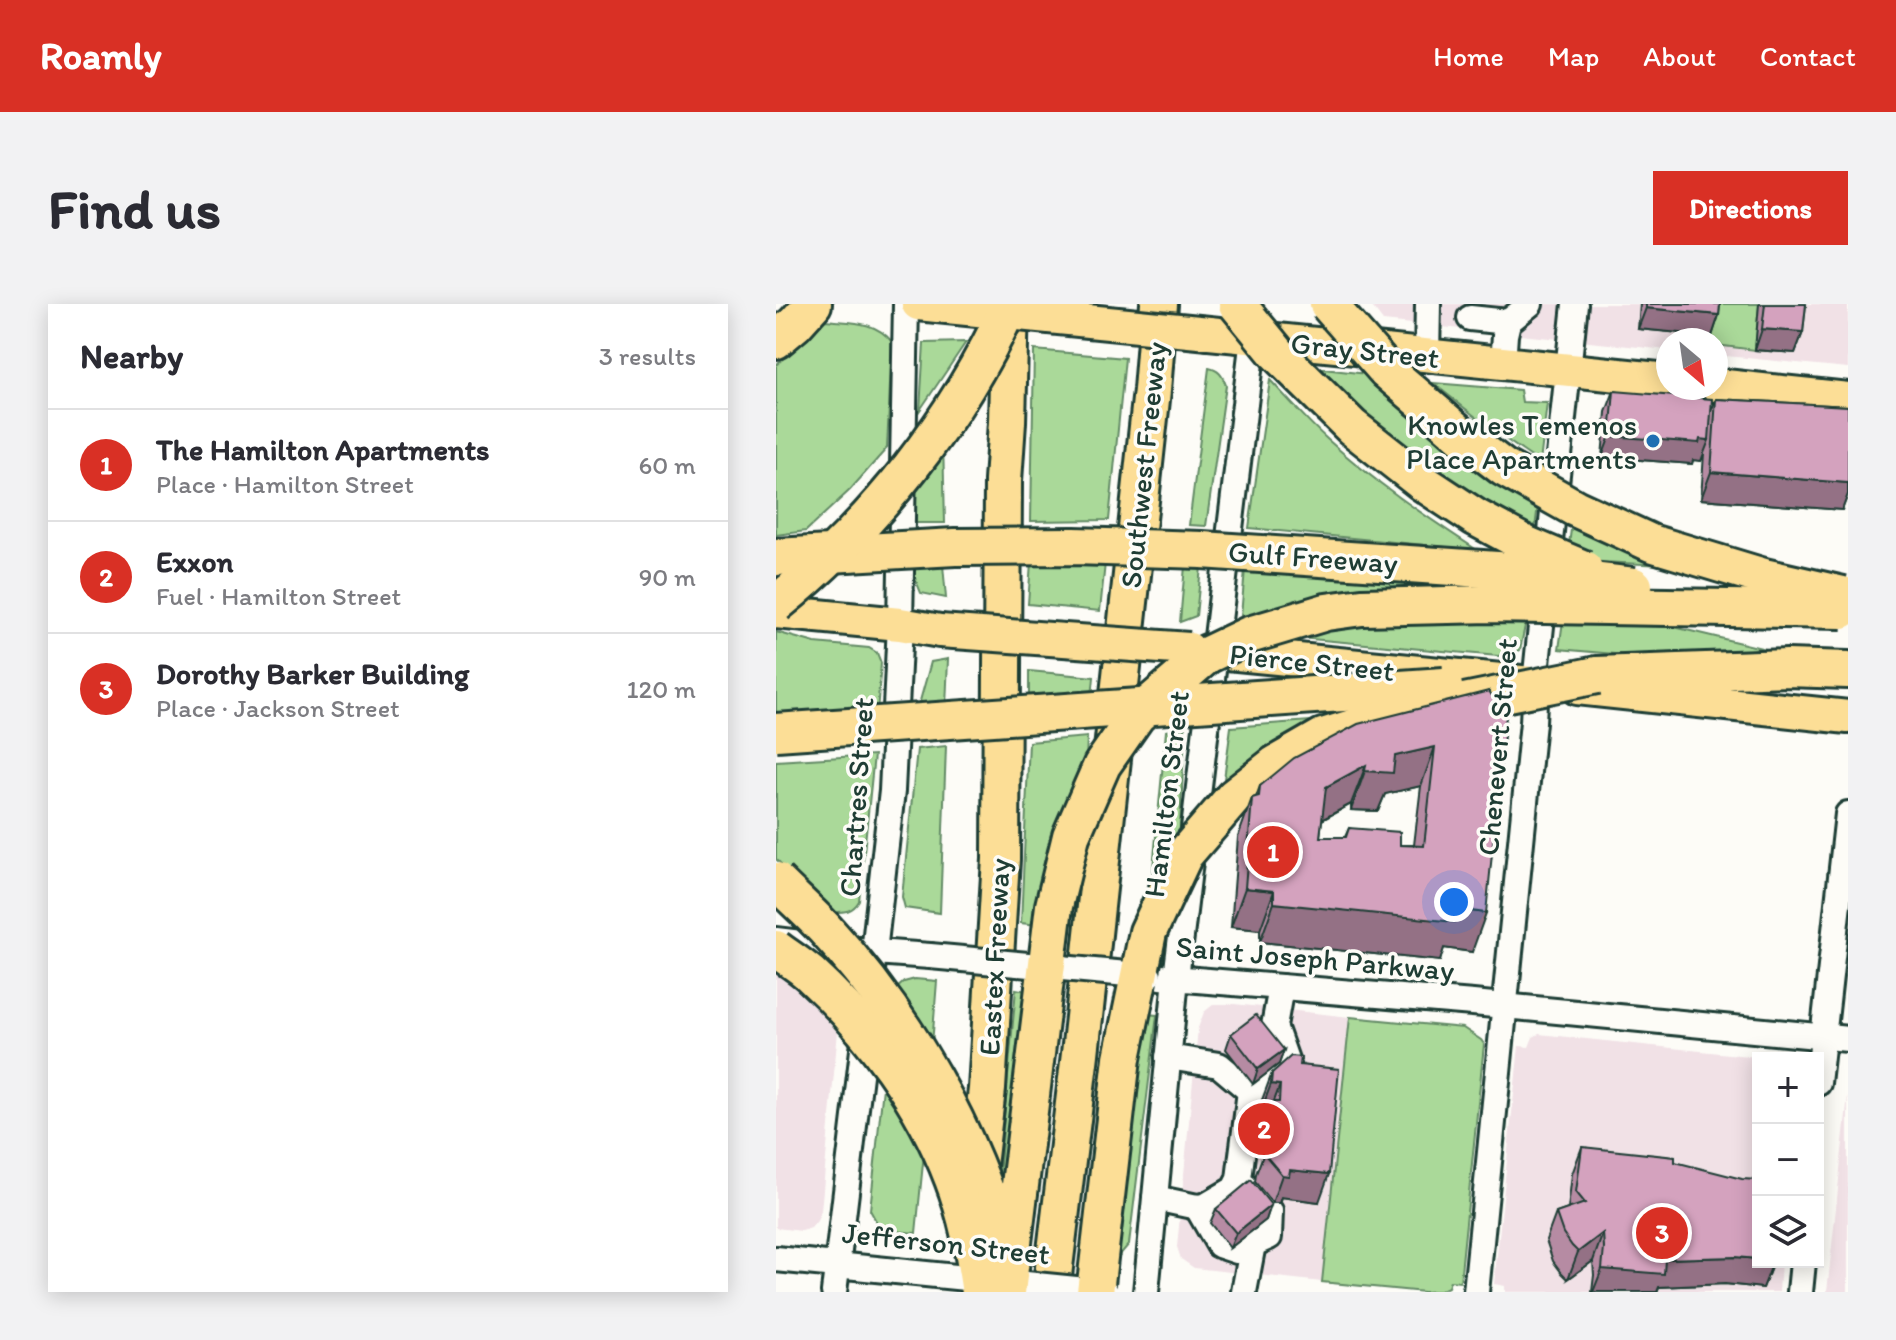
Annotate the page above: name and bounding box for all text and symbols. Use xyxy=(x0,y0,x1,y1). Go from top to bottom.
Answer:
text: Roamly xyxy=(40,33,162,79)
text: Home xyxy=(1433,39,1504,73)
text: Map xyxy=(1548,39,1599,73)
text: About xyxy=(1643,39,1716,73)
text: Contact xyxy=(1760,39,1856,73)
button: Directions xyxy=(1653,171,1848,245)
text: Find us xyxy=(48,175,221,242)
street label: Gray Street xyxy=(1289,324,1441,376)
north arrow xyxy=(1656,328,1728,400)
text: Nearby xyxy=(80,336,183,377)
text: 3 results xyxy=(599,340,696,372)
street label: Southwest Freeway xyxy=(1112,340,1174,590)
place label: Knowles Temenos Place Apartments xyxy=(1406,406,1637,477)
text: The Hamilton Apartments xyxy=(156,431,490,468)
marker: Knowles Temenos Place Apartments xyxy=(1644,432,1662,450)
text: 1 xyxy=(100,449,112,481)
text: 60 m xyxy=(639,449,696,481)
text: Place · Hamilton Street xyxy=(156,468,414,500)
street label: Gulf Freeway xyxy=(1227,533,1399,581)
text: Exxon xyxy=(156,543,234,580)
text: 2 xyxy=(99,561,113,593)
text: 90 m xyxy=(639,561,696,593)
text: Fuel · Hamilton Street xyxy=(156,580,401,612)
street label: Pierce Street xyxy=(1228,635,1396,689)
street label: Chenevert Street xyxy=(1469,637,1525,857)
text: Dorothy Barker Building xyxy=(156,655,469,692)
text: 3 xyxy=(99,673,113,705)
text: 120 m xyxy=(627,673,696,705)
street label: Hamilton Street xyxy=(1135,689,1197,899)
text: Place · Jackson Street xyxy=(156,692,400,724)
street label: Chartres Street xyxy=(831,696,881,898)
pin: 1 xyxy=(1247,822,1299,882)
street label: Eastex Freeway xyxy=(970,857,1018,1057)
your location xyxy=(1434,882,1474,922)
street label: Saint Joseph Parkway xyxy=(1174,927,1456,989)
map controls xyxy=(1752,1052,1824,1268)
button: + xyxy=(1752,1052,1824,1124)
pin: 2 xyxy=(1238,1099,1290,1159)
button: − xyxy=(1752,1124,1824,1196)
button: layers xyxy=(1752,1196,1824,1268)
pin: 3 xyxy=(1636,1203,1688,1263)
street label: Jefferson Street xyxy=(840,1214,1052,1272)

